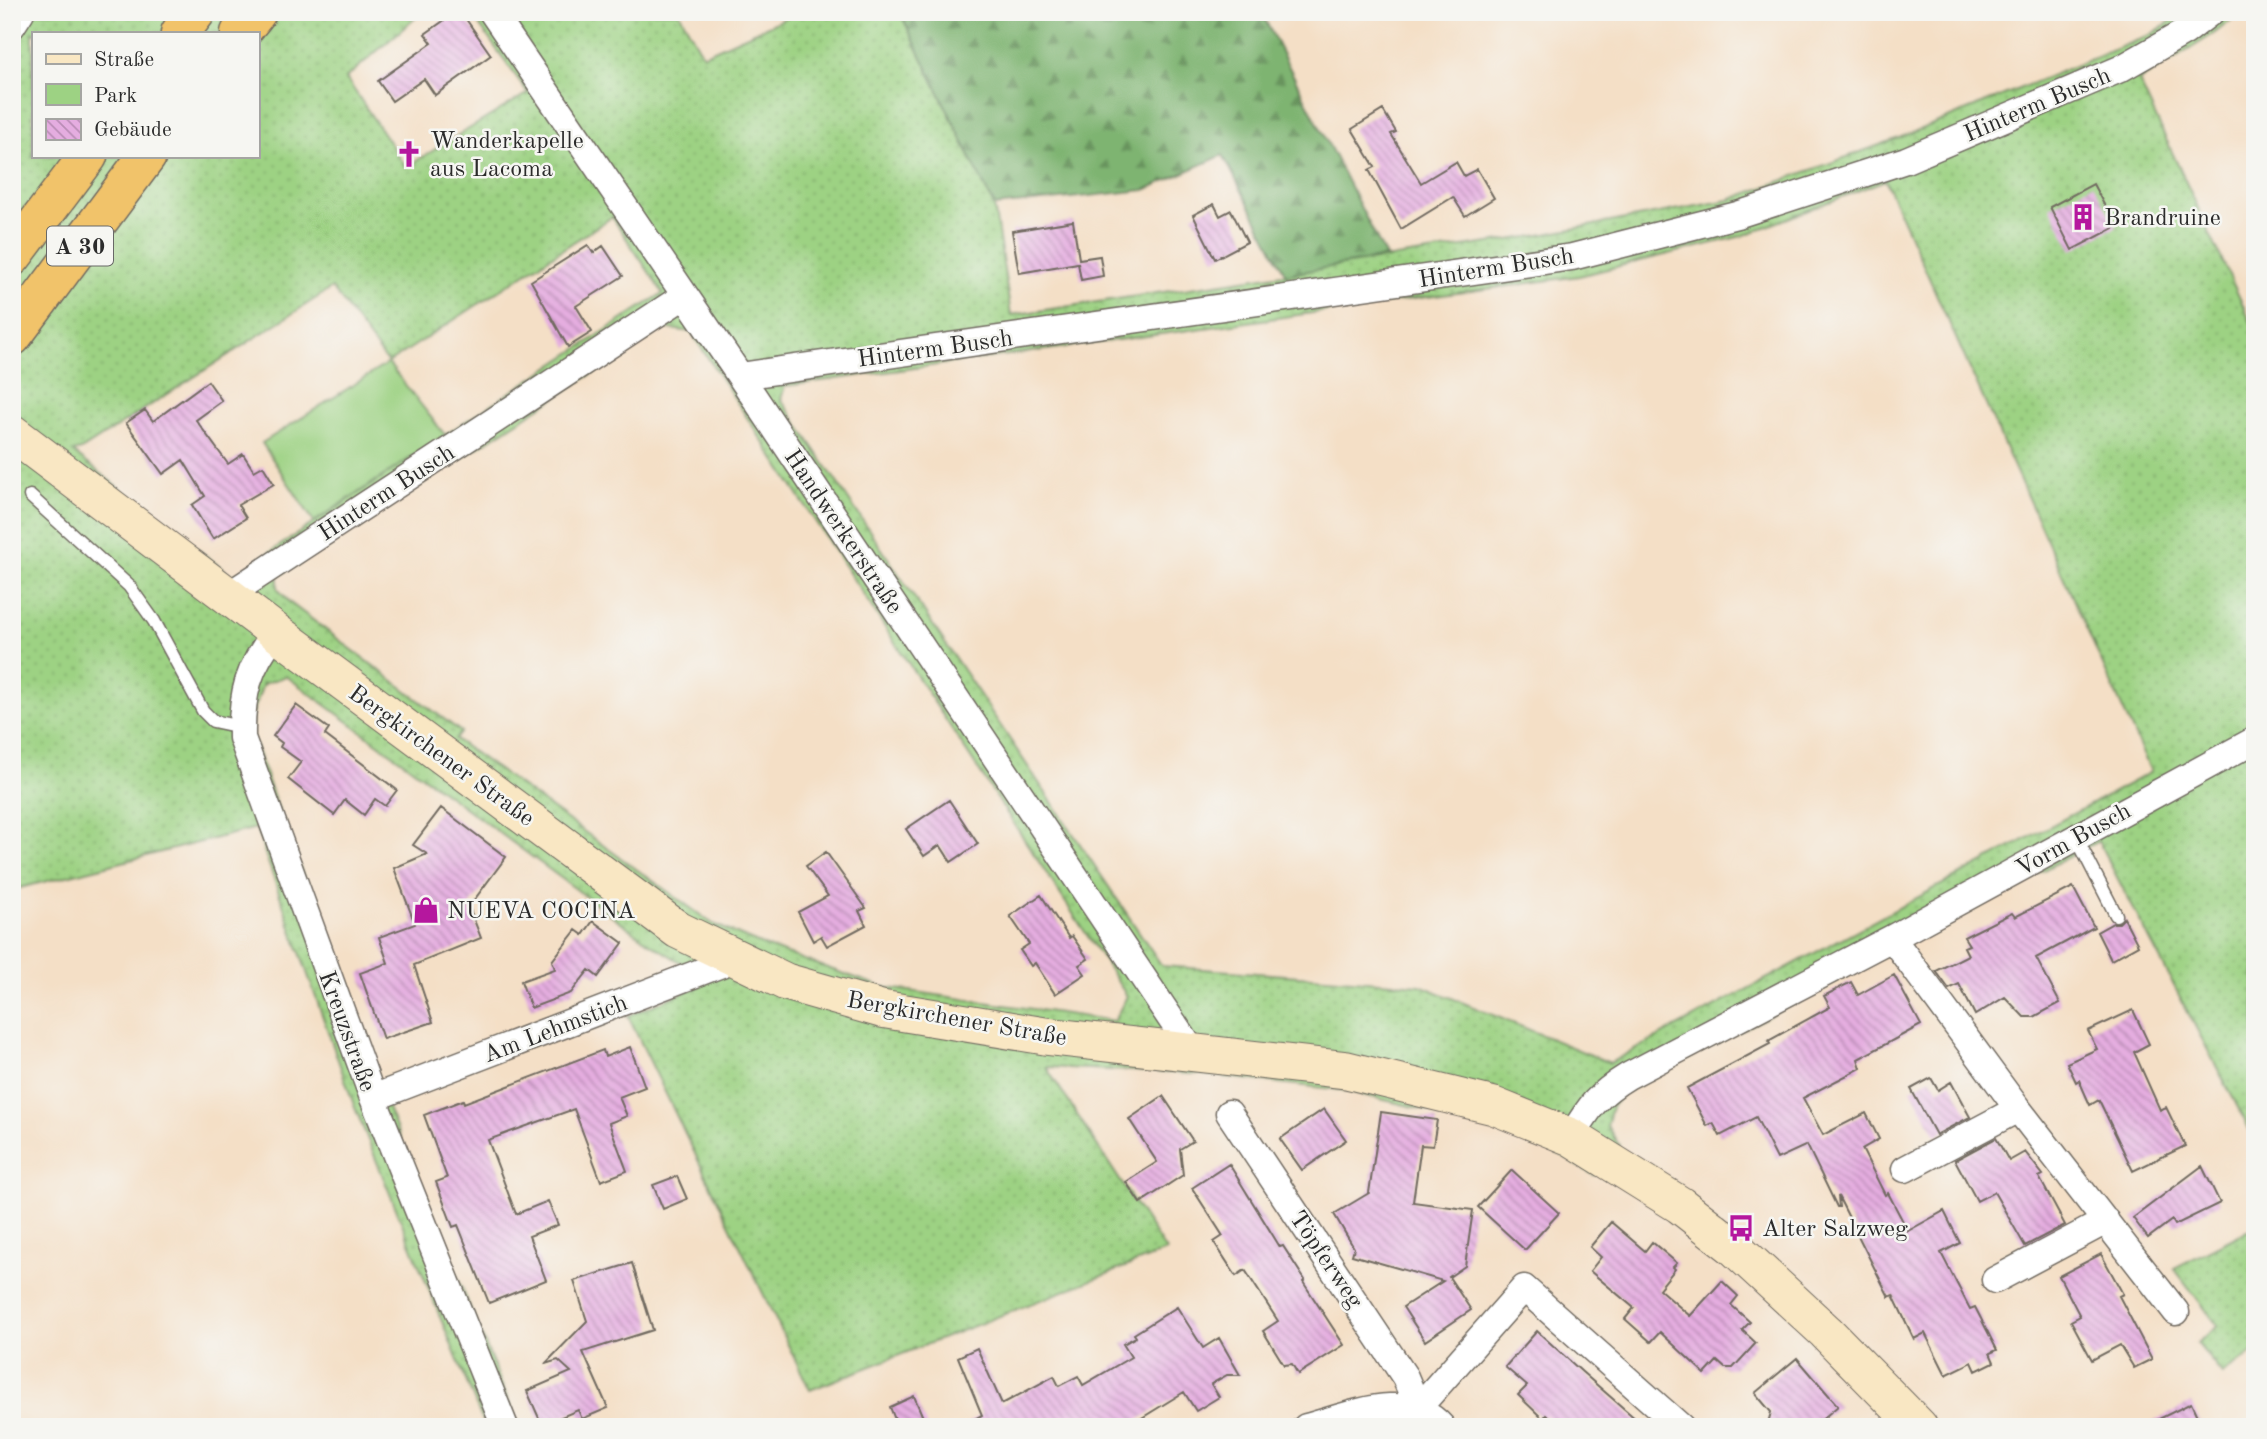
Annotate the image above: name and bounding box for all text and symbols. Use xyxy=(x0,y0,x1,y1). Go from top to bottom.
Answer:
legend xyxy=(32,32,259,158)
text: Straße xyxy=(94,50,154,71)
street label: Hinterm Busch xyxy=(1961,64,2115,148)
text: Park xyxy=(94,86,137,107)
text: Gebäude xyxy=(94,120,172,141)
place label: Wanderkapelle aus Lacoma xyxy=(430,130,584,182)
church icon: Wanderkapelle aus Lacoma xyxy=(394,139,424,169)
building icon: Brandruine xyxy=(2068,202,2098,232)
place label: Brandruine xyxy=(2104,207,2221,231)
road number: A 30 xyxy=(47,227,113,266)
street label: Hinterm Busch xyxy=(1417,245,1576,293)
street label: Hinterm Busch xyxy=(856,327,1015,373)
street label: Hinterm Busch xyxy=(315,441,459,546)
street label: Handwerkerstraße xyxy=(779,446,906,618)
street label: Bergkirchener Straße xyxy=(344,681,538,832)
street label: Vorm Busch xyxy=(2013,799,2135,882)
shop icon: NUEVA COCINA xyxy=(411,895,441,925)
place label: NUEVA COCINA xyxy=(447,900,635,924)
street label: Kreuzstraße xyxy=(313,968,379,1095)
street label: Bergkirchener Straße xyxy=(845,989,1069,1051)
street label: Am Lehmstich xyxy=(480,991,631,1068)
street label: Töpferweg xyxy=(1284,1207,1367,1313)
bus stop icon: Alter Salzweg xyxy=(1726,1213,1756,1243)
place label: Alter Salzweg xyxy=(1762,1218,1908,1242)

